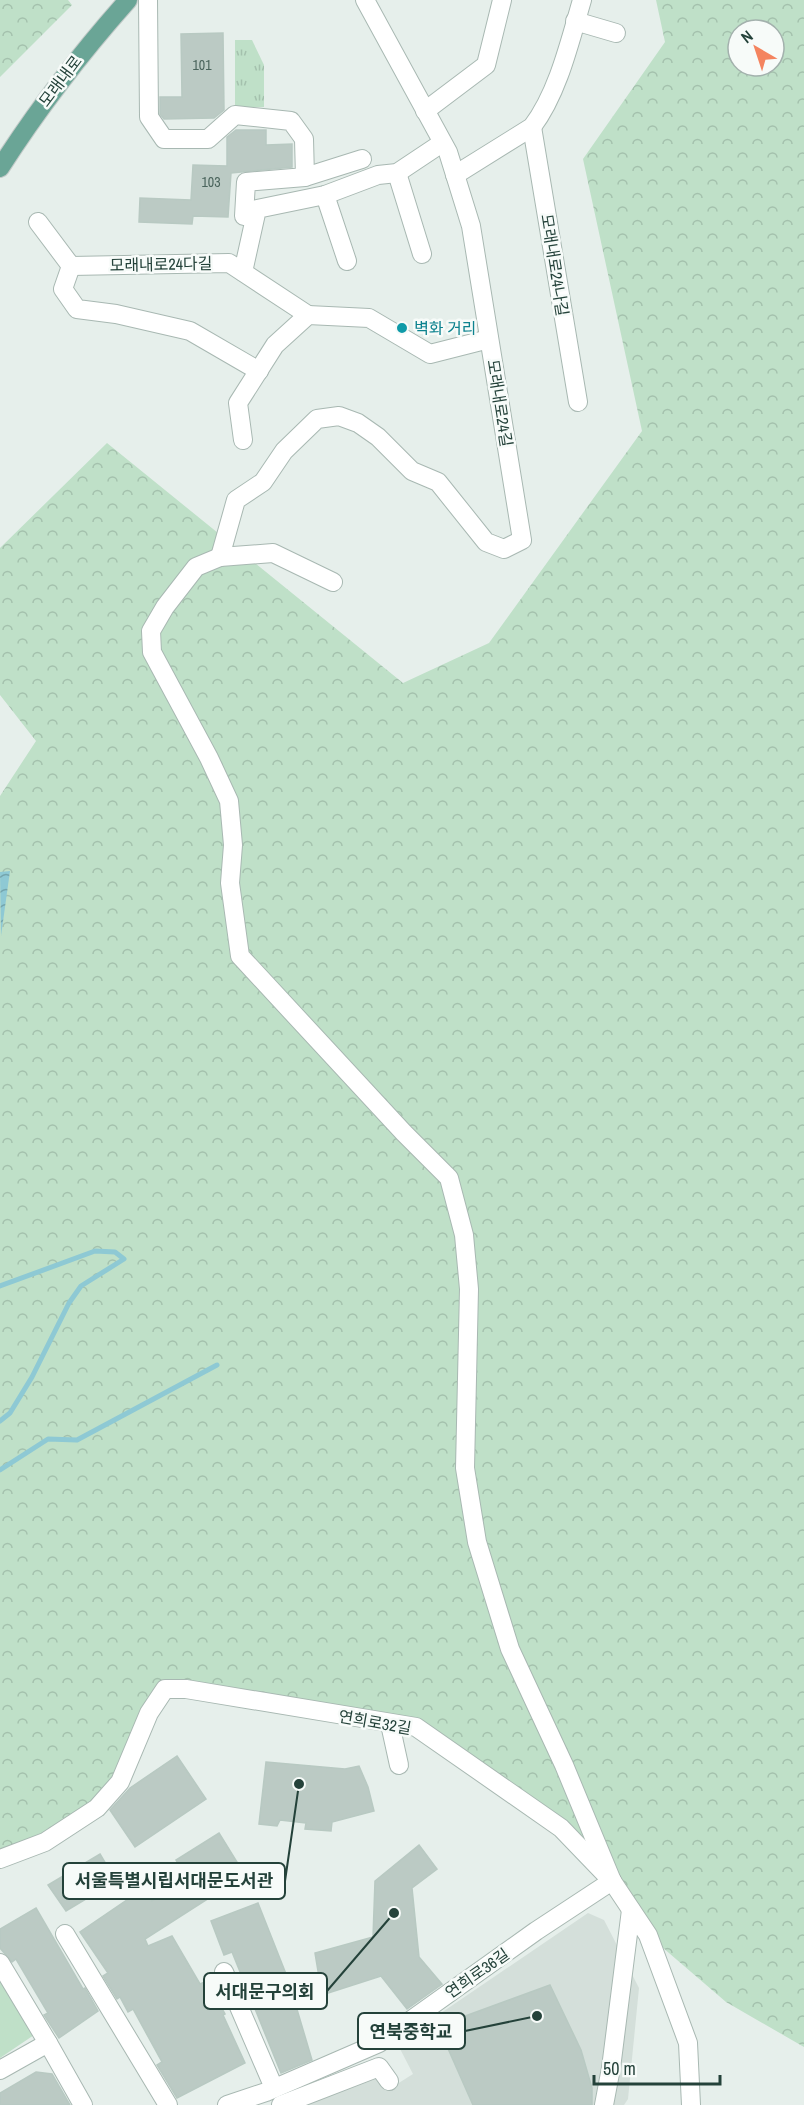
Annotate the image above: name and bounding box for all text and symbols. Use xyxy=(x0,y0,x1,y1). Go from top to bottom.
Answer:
north arrow xyxy=(726,18,786,78)
text: N xyxy=(736,25,757,48)
street label: 모래내로 xyxy=(33,51,87,111)
house number: 101 xyxy=(192,56,212,74)
house number: 103 xyxy=(201,173,221,191)
street label: 모래내로24나길 xyxy=(536,212,574,318)
street label: 모래내로24다길 xyxy=(109,252,213,276)
place label: 벽화 거리 xyxy=(414,317,477,339)
marker: 벽화 거리 xyxy=(395,321,409,335)
street label: 모래내로24길 xyxy=(482,358,518,448)
street label: 연희로32길 xyxy=(337,1705,413,1739)
callout: 서울특별시립서대문도서관 xyxy=(63,1863,285,1899)
text: 서울특별시립서대문도서관 xyxy=(75,1868,274,1893)
street label: 연희로36길 xyxy=(441,1943,513,2003)
callout: 서대문구의회 xyxy=(204,1973,327,2009)
text: 서대문구의회 xyxy=(215,1979,315,2004)
callout: 연북중학교 xyxy=(358,2013,465,2049)
text: 연북중학교 xyxy=(370,2019,452,2044)
scale bar xyxy=(594,2048,720,2086)
text: 50 m xyxy=(603,2056,636,2081)

